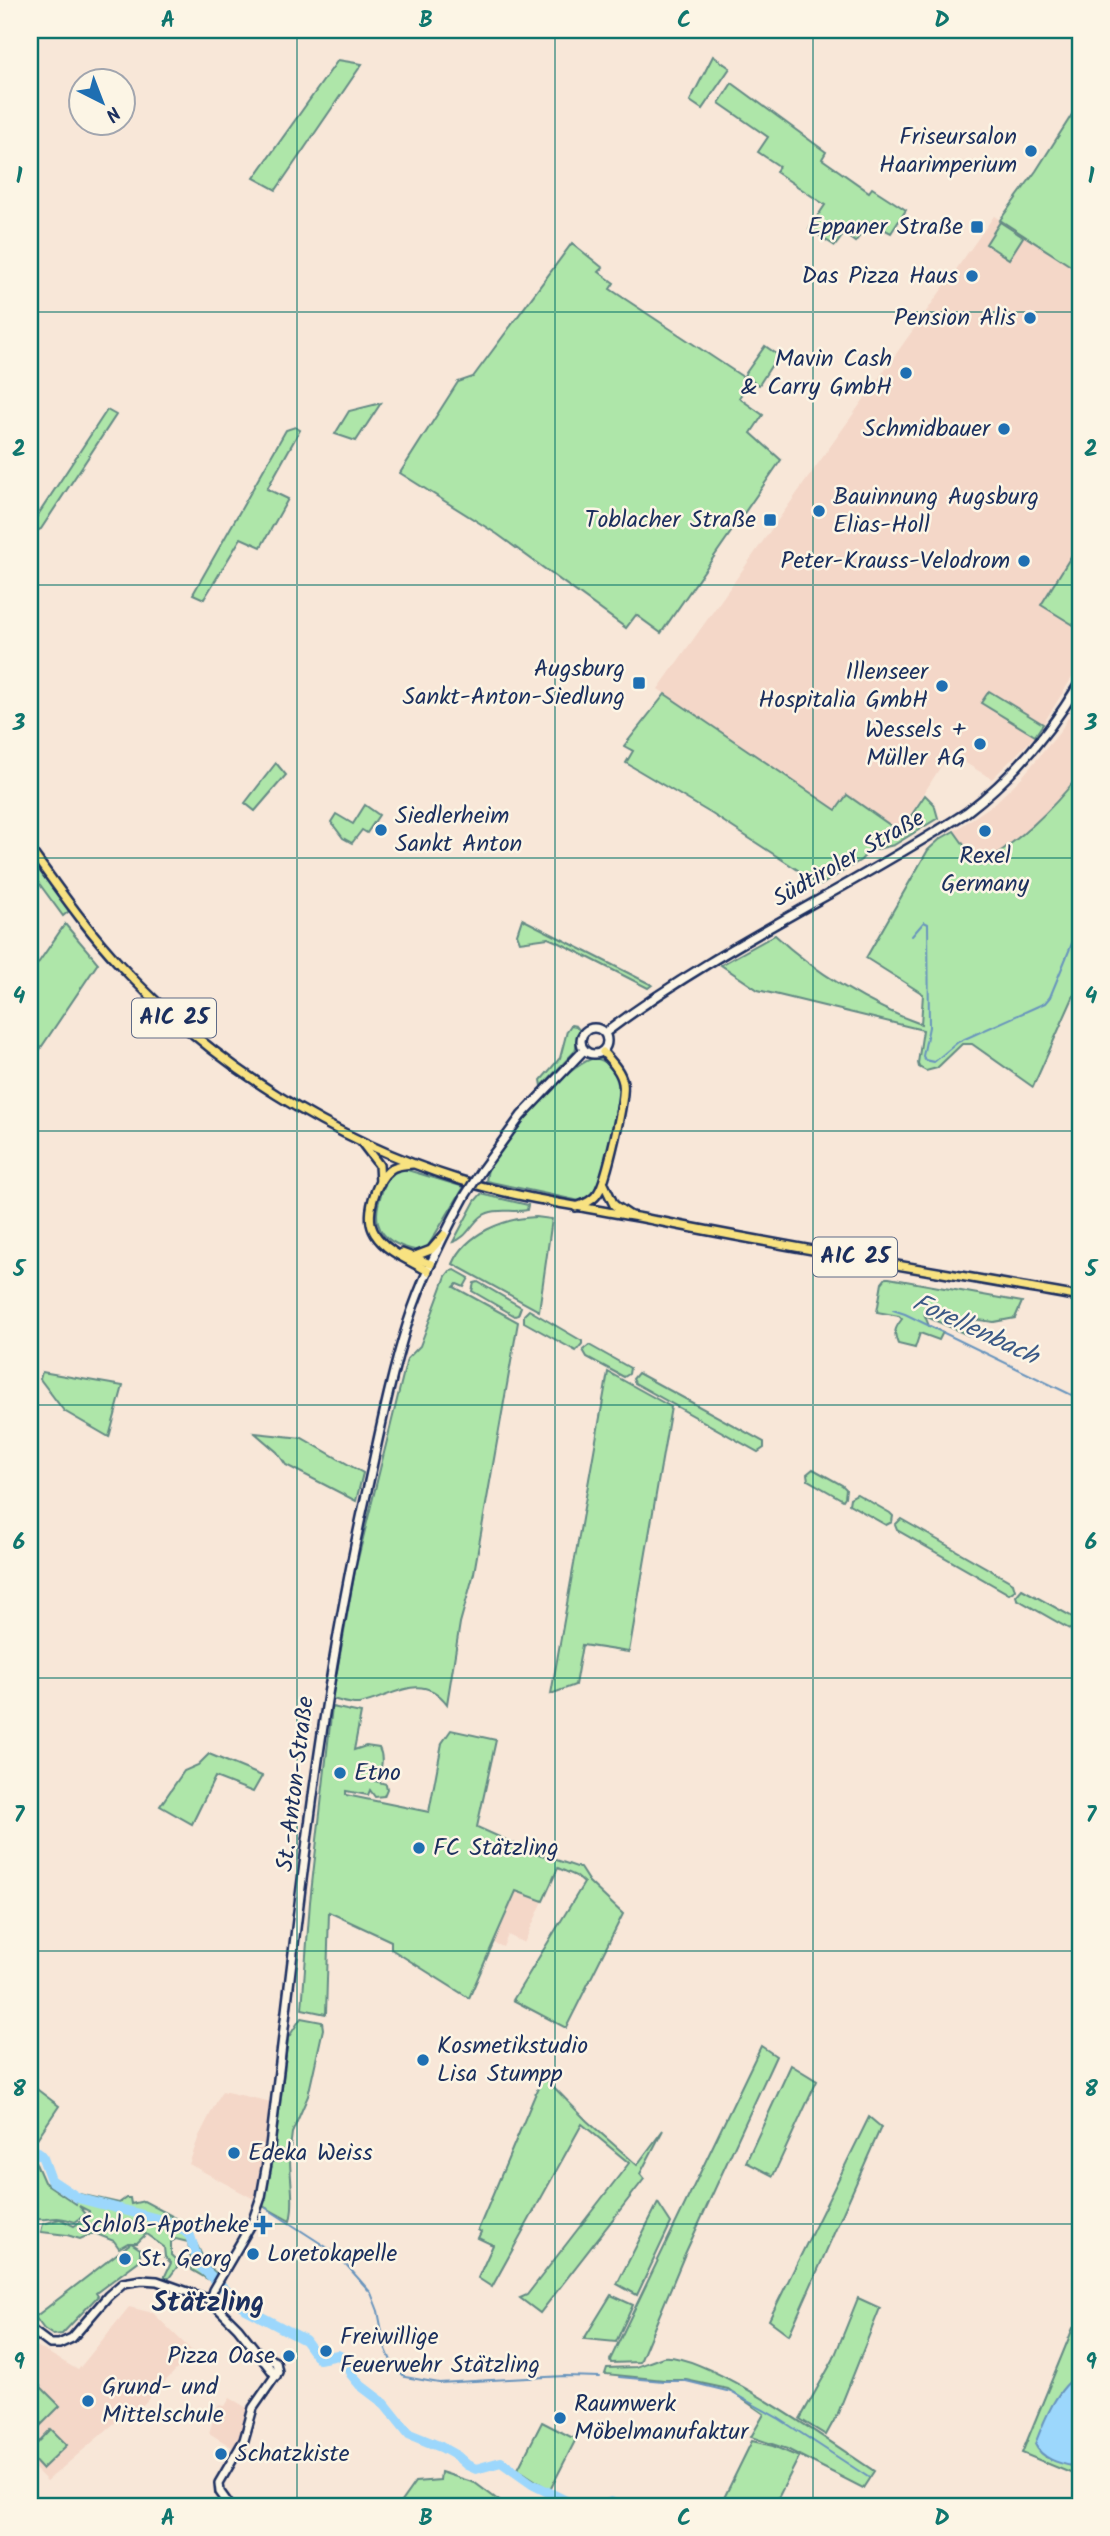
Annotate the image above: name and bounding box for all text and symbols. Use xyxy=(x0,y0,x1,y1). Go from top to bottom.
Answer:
text: A xyxy=(161,3,175,39)
text: B xyxy=(419,3,433,39)
text: C xyxy=(677,3,691,39)
text: D xyxy=(934,3,950,39)
north arrow xyxy=(66,66,136,136)
text: N xyxy=(98,98,127,128)
place label: Friseursalon Haarimperium xyxy=(879,118,1017,185)
marker: Friseursalon Haarimperium xyxy=(1023,143,1039,159)
text: 1 xyxy=(16,159,23,195)
text: 1 xyxy=(1088,159,1095,195)
place label: Eppaner Straße xyxy=(808,208,963,247)
marker: Eppaner Straße xyxy=(969,219,985,235)
place label: Das Pizza Haus xyxy=(802,257,958,296)
marker: Das Pizza Haus xyxy=(964,268,980,284)
place label: Pension Alis xyxy=(894,299,1016,338)
marker: Pension Alis xyxy=(1022,310,1038,326)
place label: Mavin Cash & Carry GmbH xyxy=(741,340,892,407)
marker: Mavin Cash & Carry GmbH xyxy=(898,365,914,381)
place label: Schmidbauer xyxy=(863,410,992,449)
marker: Schmidbauer xyxy=(996,421,1012,437)
text: 2 xyxy=(12,432,26,468)
text: 2 xyxy=(1084,432,1098,468)
place label: Bauinnung Augsburg Elias-Holl xyxy=(833,478,1039,545)
place label: Toblacher Straße xyxy=(585,501,756,540)
marker: Bauinnung Augsburg Elias-Holl xyxy=(811,503,827,519)
marker: Toblacher Straße xyxy=(762,512,778,528)
place label: Peter-Krauss-Velodrom xyxy=(781,542,1010,581)
marker: Peter-Krauss-Velodrom xyxy=(1016,553,1032,569)
place label: Augsburg Sankt-Anton-Siedlung xyxy=(402,650,625,717)
place label: Illenseer Hospitalia GmbH xyxy=(758,653,930,720)
marker: Augsburg Sankt-Anton-Siedlung xyxy=(631,675,647,691)
marker: Illenseer Hospitalia GmbH xyxy=(934,678,950,694)
text: 3 xyxy=(12,706,26,742)
text: 3 xyxy=(1084,706,1098,742)
place label: Wessels + Müller AG xyxy=(865,711,967,778)
marker: Wessels + Müller AG xyxy=(972,736,988,752)
place label: Siedlerheim Sankt Anton xyxy=(395,797,522,864)
street label: Südtiroler Straße xyxy=(765,799,933,918)
marker: Siedlerheim Sankt Anton xyxy=(373,822,389,838)
marker: Rexel Germany xyxy=(977,823,993,839)
place label: Rexel Germany xyxy=(941,837,1030,904)
text: 4 xyxy=(13,979,26,1015)
text: 4 xyxy=(1085,979,1098,1015)
road number: AIC 25 xyxy=(132,998,216,1037)
road number: AIC 25 xyxy=(813,1238,897,1276)
text: 5 xyxy=(12,1252,27,1288)
text: 5 xyxy=(1084,1252,1099,1288)
water label: Forellenbach xyxy=(905,1282,1047,1378)
text: 6 xyxy=(13,1525,25,1561)
text: 6 xyxy=(1085,1525,1097,1561)
street label: St.-Anton-Straße xyxy=(266,1694,326,1874)
place label: Etno xyxy=(354,1754,401,1793)
marker: Etno xyxy=(332,1765,348,1781)
text: 7 xyxy=(14,1798,26,1834)
text: 7 xyxy=(1086,1798,1098,1834)
place label: FC Stätzling xyxy=(433,1829,559,1868)
marker: FC Stätzling xyxy=(411,1840,427,1856)
place label: Kosmetikstudio Lisa Stumpp xyxy=(437,2027,588,2094)
marker: Kosmetikstudio Lisa Stumpp xyxy=(415,2052,431,2068)
text: 8 xyxy=(12,2072,26,2108)
text: 8 xyxy=(1084,2072,1098,2108)
place label: Edeka Weiss xyxy=(248,2134,373,2173)
marker: Edeka Weiss xyxy=(226,2145,242,2161)
place label: Schloß-Apotheke xyxy=(79,2206,249,2245)
marker: Schloß-Apotheke xyxy=(255,2217,271,2233)
place label: Loretokapelle xyxy=(267,2235,397,2274)
place label: St. Georg xyxy=(139,2240,232,2279)
marker: Loretokapelle xyxy=(245,2246,261,2262)
marker: St. Georg xyxy=(117,2251,133,2267)
district label: Stätzling xyxy=(152,2281,264,2326)
place label: Freiwillige Feuerwehr Stätzling xyxy=(340,2318,540,2385)
place label: Pizza Oase xyxy=(167,2337,275,2376)
marker: Freiwillige Feuerwehr Stätzling xyxy=(318,2343,334,2359)
text: 9 xyxy=(13,2345,25,2381)
text: 9 xyxy=(1085,2345,1097,2381)
marker: Pizza Oase xyxy=(281,2348,297,2364)
place label: Grund- und Mittelschule xyxy=(102,2368,224,2435)
place label: Raumwerk Möbelmanufaktur xyxy=(574,2385,750,2452)
marker: Grund- und Mittelschule xyxy=(80,2393,96,2409)
marker: Raumwerk Möbelmanufaktur xyxy=(552,2410,568,2426)
place label: Schatzkiste xyxy=(235,2435,350,2474)
marker: Schatzkiste xyxy=(213,2446,229,2462)
text: A xyxy=(161,2501,175,2536)
text: B xyxy=(419,2501,433,2536)
text: C xyxy=(677,2501,691,2536)
text: D xyxy=(934,2501,950,2536)

